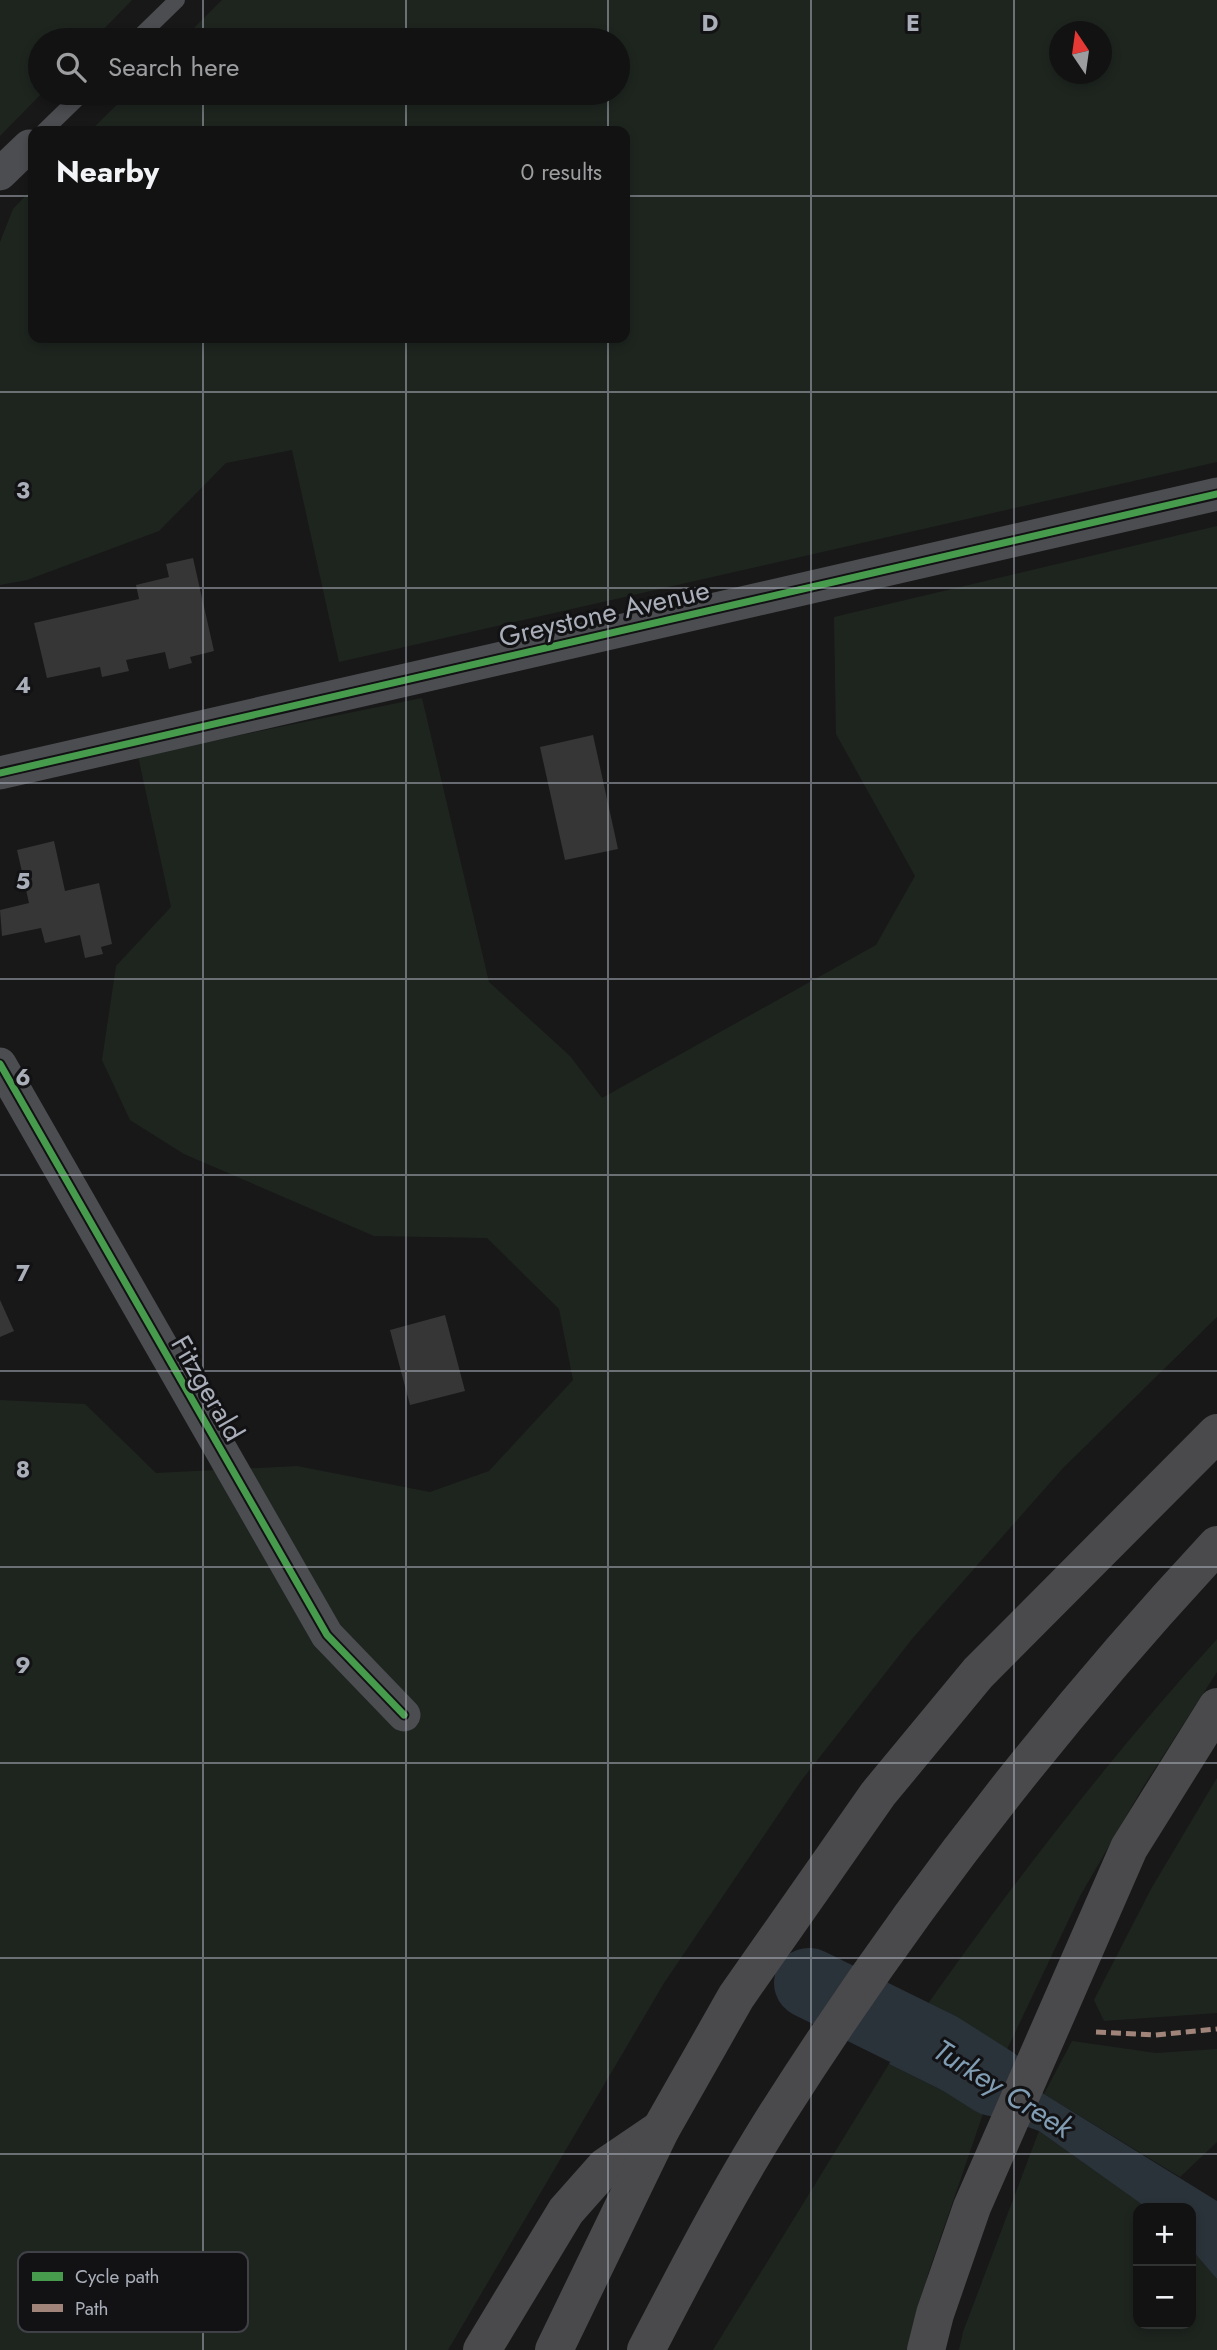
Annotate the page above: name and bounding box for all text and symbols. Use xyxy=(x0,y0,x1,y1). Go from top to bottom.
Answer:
text: D xyxy=(702,6,719,40)
text: E xyxy=(906,6,920,40)
north arrow xyxy=(1049,21,1112,84)
search box xyxy=(28,28,630,105)
icon: search xyxy=(52,48,90,86)
text: Search here xyxy=(108,48,240,86)
text: Nearby xyxy=(56,150,159,193)
text: 0 results xyxy=(520,155,602,189)
text: 3 xyxy=(16,473,30,507)
street label: Greystone Avenue xyxy=(495,569,714,658)
text: 4 xyxy=(15,668,31,702)
text: 5 xyxy=(16,864,30,898)
text: 6 xyxy=(15,1060,31,1094)
text: 7 xyxy=(16,1256,30,1290)
street label: Fitzgerald xyxy=(161,1328,254,1449)
text: 8 xyxy=(16,1452,30,1486)
text: 9 xyxy=(15,1648,31,1682)
water label: Turkey Creek xyxy=(925,2029,1082,2149)
map controls xyxy=(1133,2203,1196,2329)
button: + xyxy=(1133,2203,1196,2266)
legend xyxy=(18,2252,248,2332)
text: Cycle path xyxy=(75,2263,160,2290)
button: − xyxy=(1133,2266,1196,2329)
text: Path xyxy=(75,2295,109,2322)

